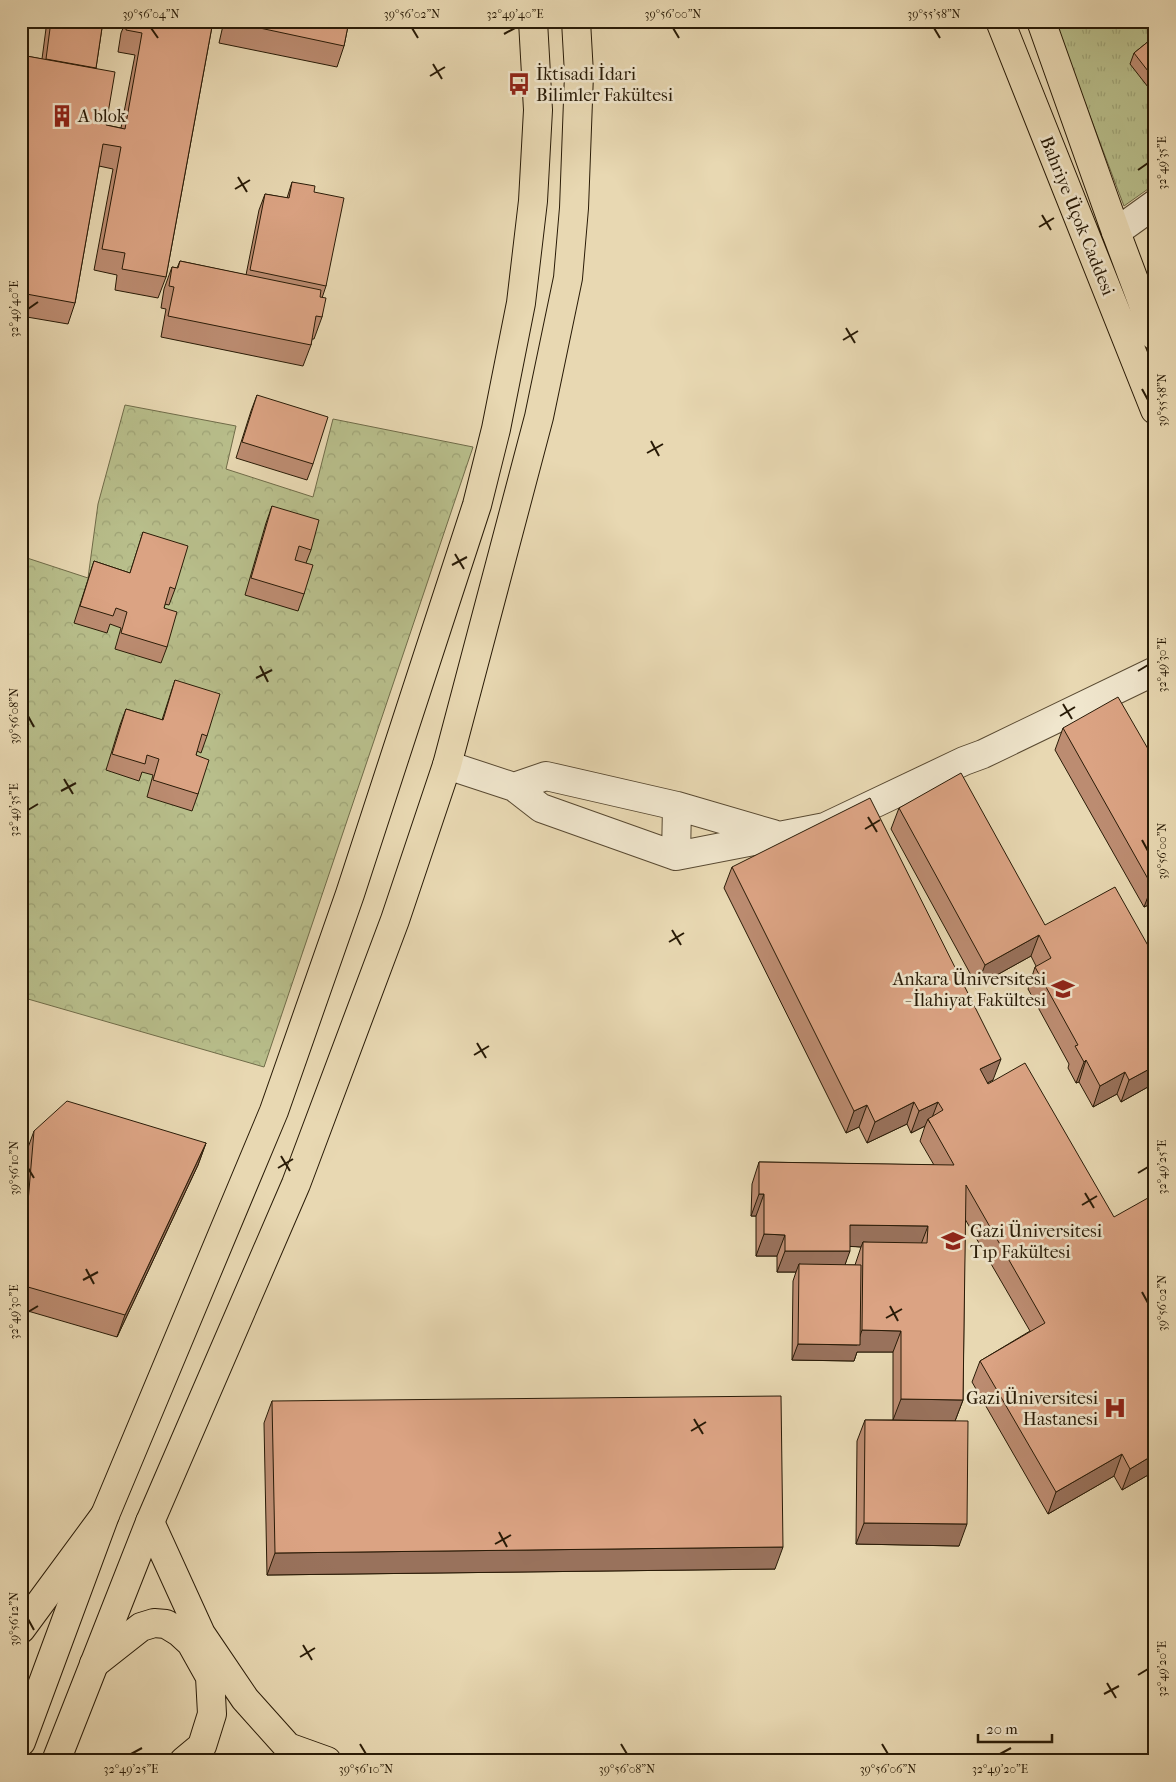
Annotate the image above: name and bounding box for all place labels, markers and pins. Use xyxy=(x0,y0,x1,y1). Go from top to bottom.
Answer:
place label: İktisadi İdari Bilimler Fakültesi xyxy=(536,63,674,106)
bus stop icon: İktisadi İdari Bilimler Fakültesi xyxy=(506,71,532,97)
building icon: A blok xyxy=(49,103,75,129)
place label: A blok xyxy=(77,106,127,127)
place label: Ankara Üniversitesi - İlahiyat Fakültesi xyxy=(892,968,1047,1011)
school or university icon: Ankara Üniversitesi - İlahiyat Fakültesi xyxy=(1050,976,1076,1002)
place label: Gazi Üniversitesi Tıp Fakültesi xyxy=(970,1220,1103,1263)
school or university icon: Gazi Üniversitesi Tıp Fakültesi xyxy=(940,1228,966,1254)
place label: Gazi Üniversitesi Hastanesi xyxy=(966,1387,1099,1430)
hospital icon: Gazi Üniversitesi Hastanesi xyxy=(1102,1395,1128,1421)

